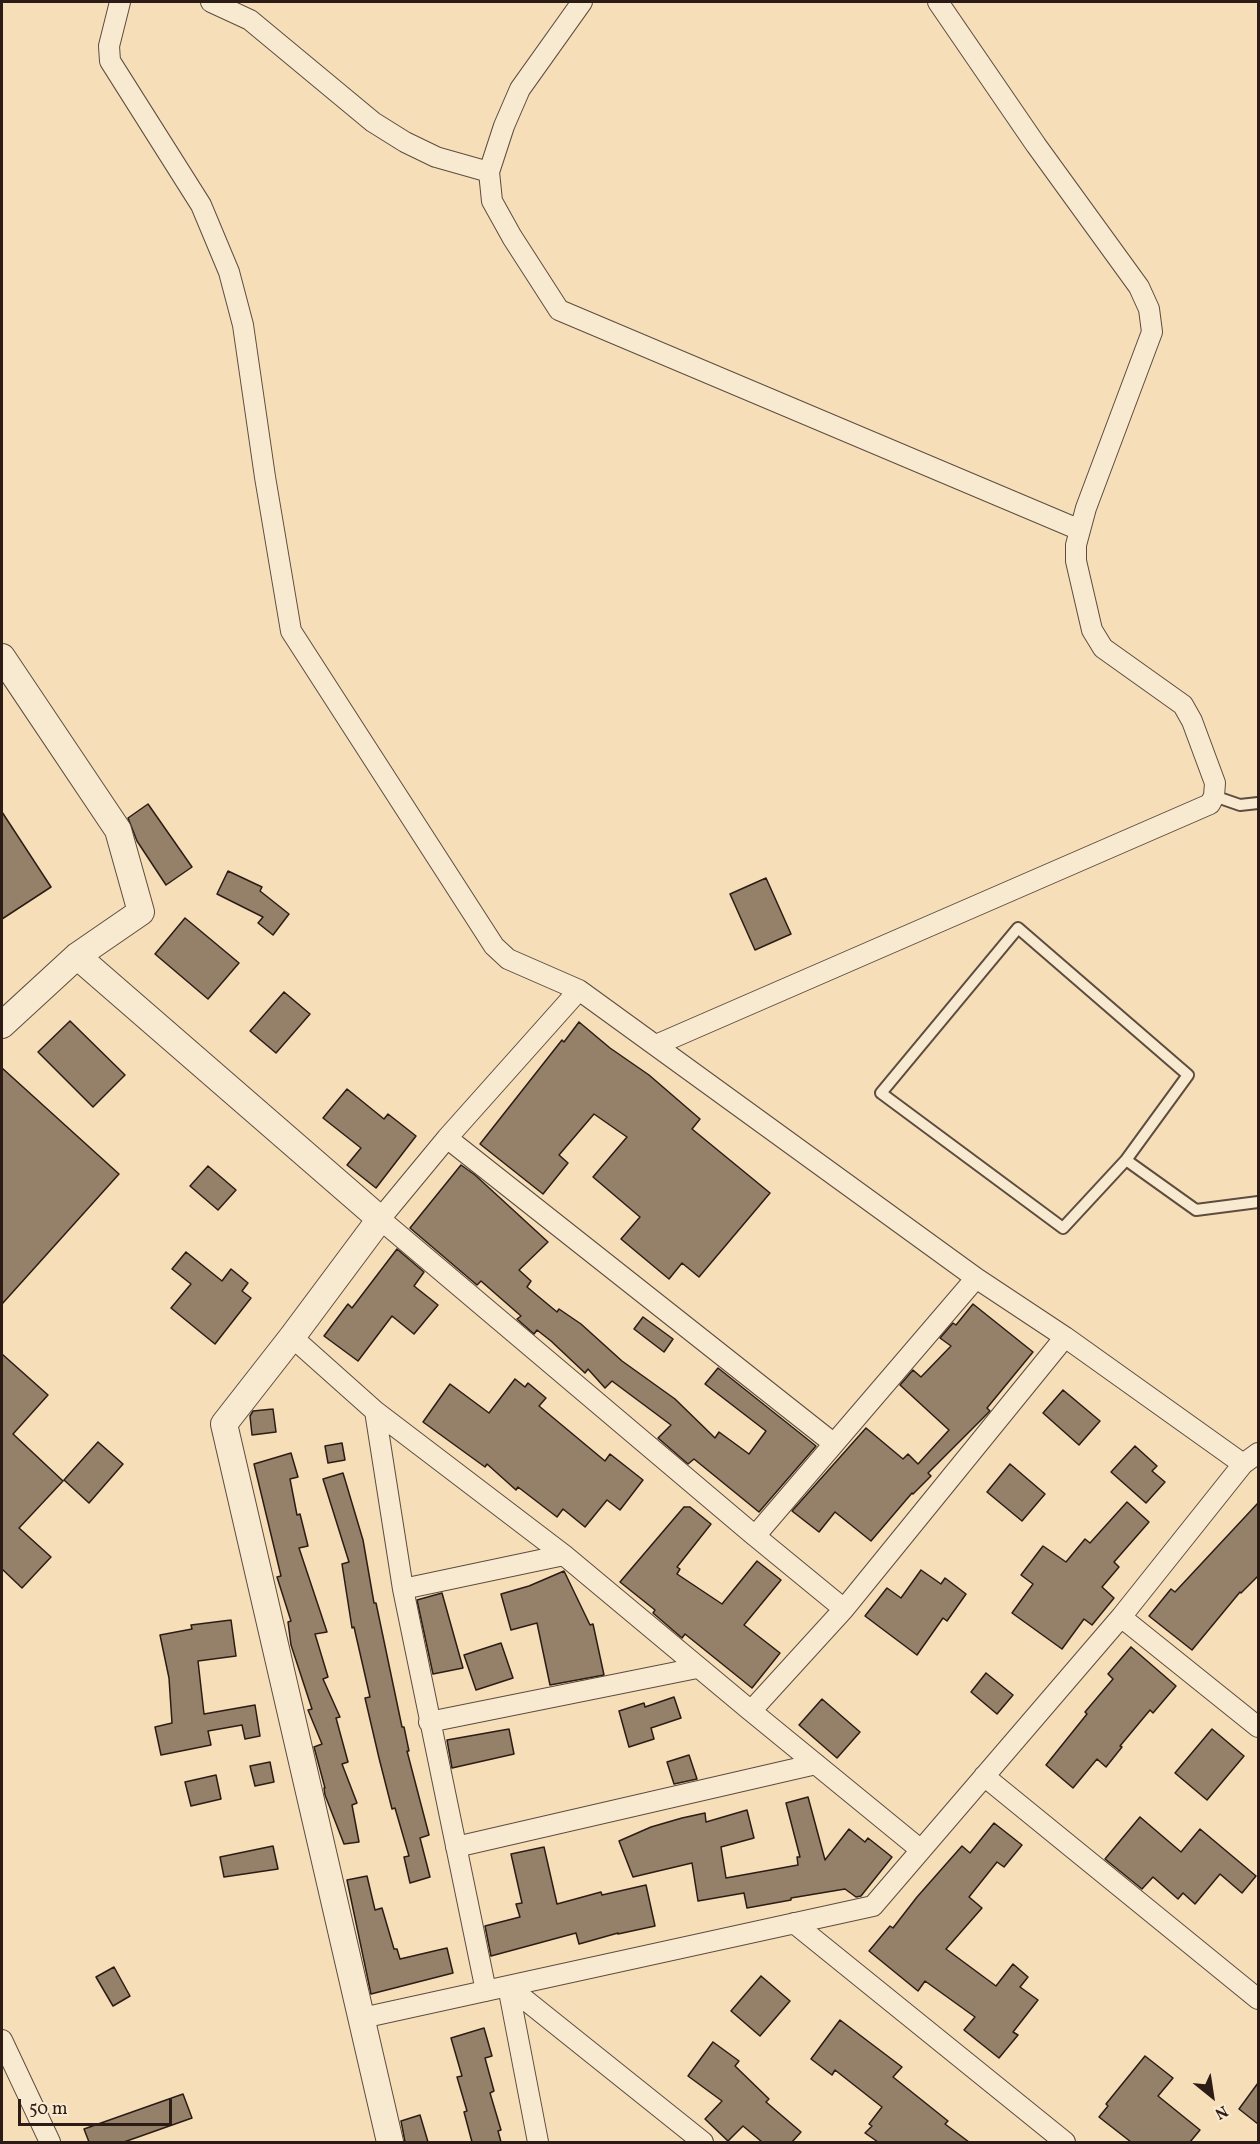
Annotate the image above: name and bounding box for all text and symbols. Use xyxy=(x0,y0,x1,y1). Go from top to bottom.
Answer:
north arrow xyxy=(1182,2066,1242,2126)
scale bar xyxy=(21,2087,176,2125)
text: 50 m xyxy=(29,2097,68,2122)
text: N xyxy=(1210,2099,1232,2124)

